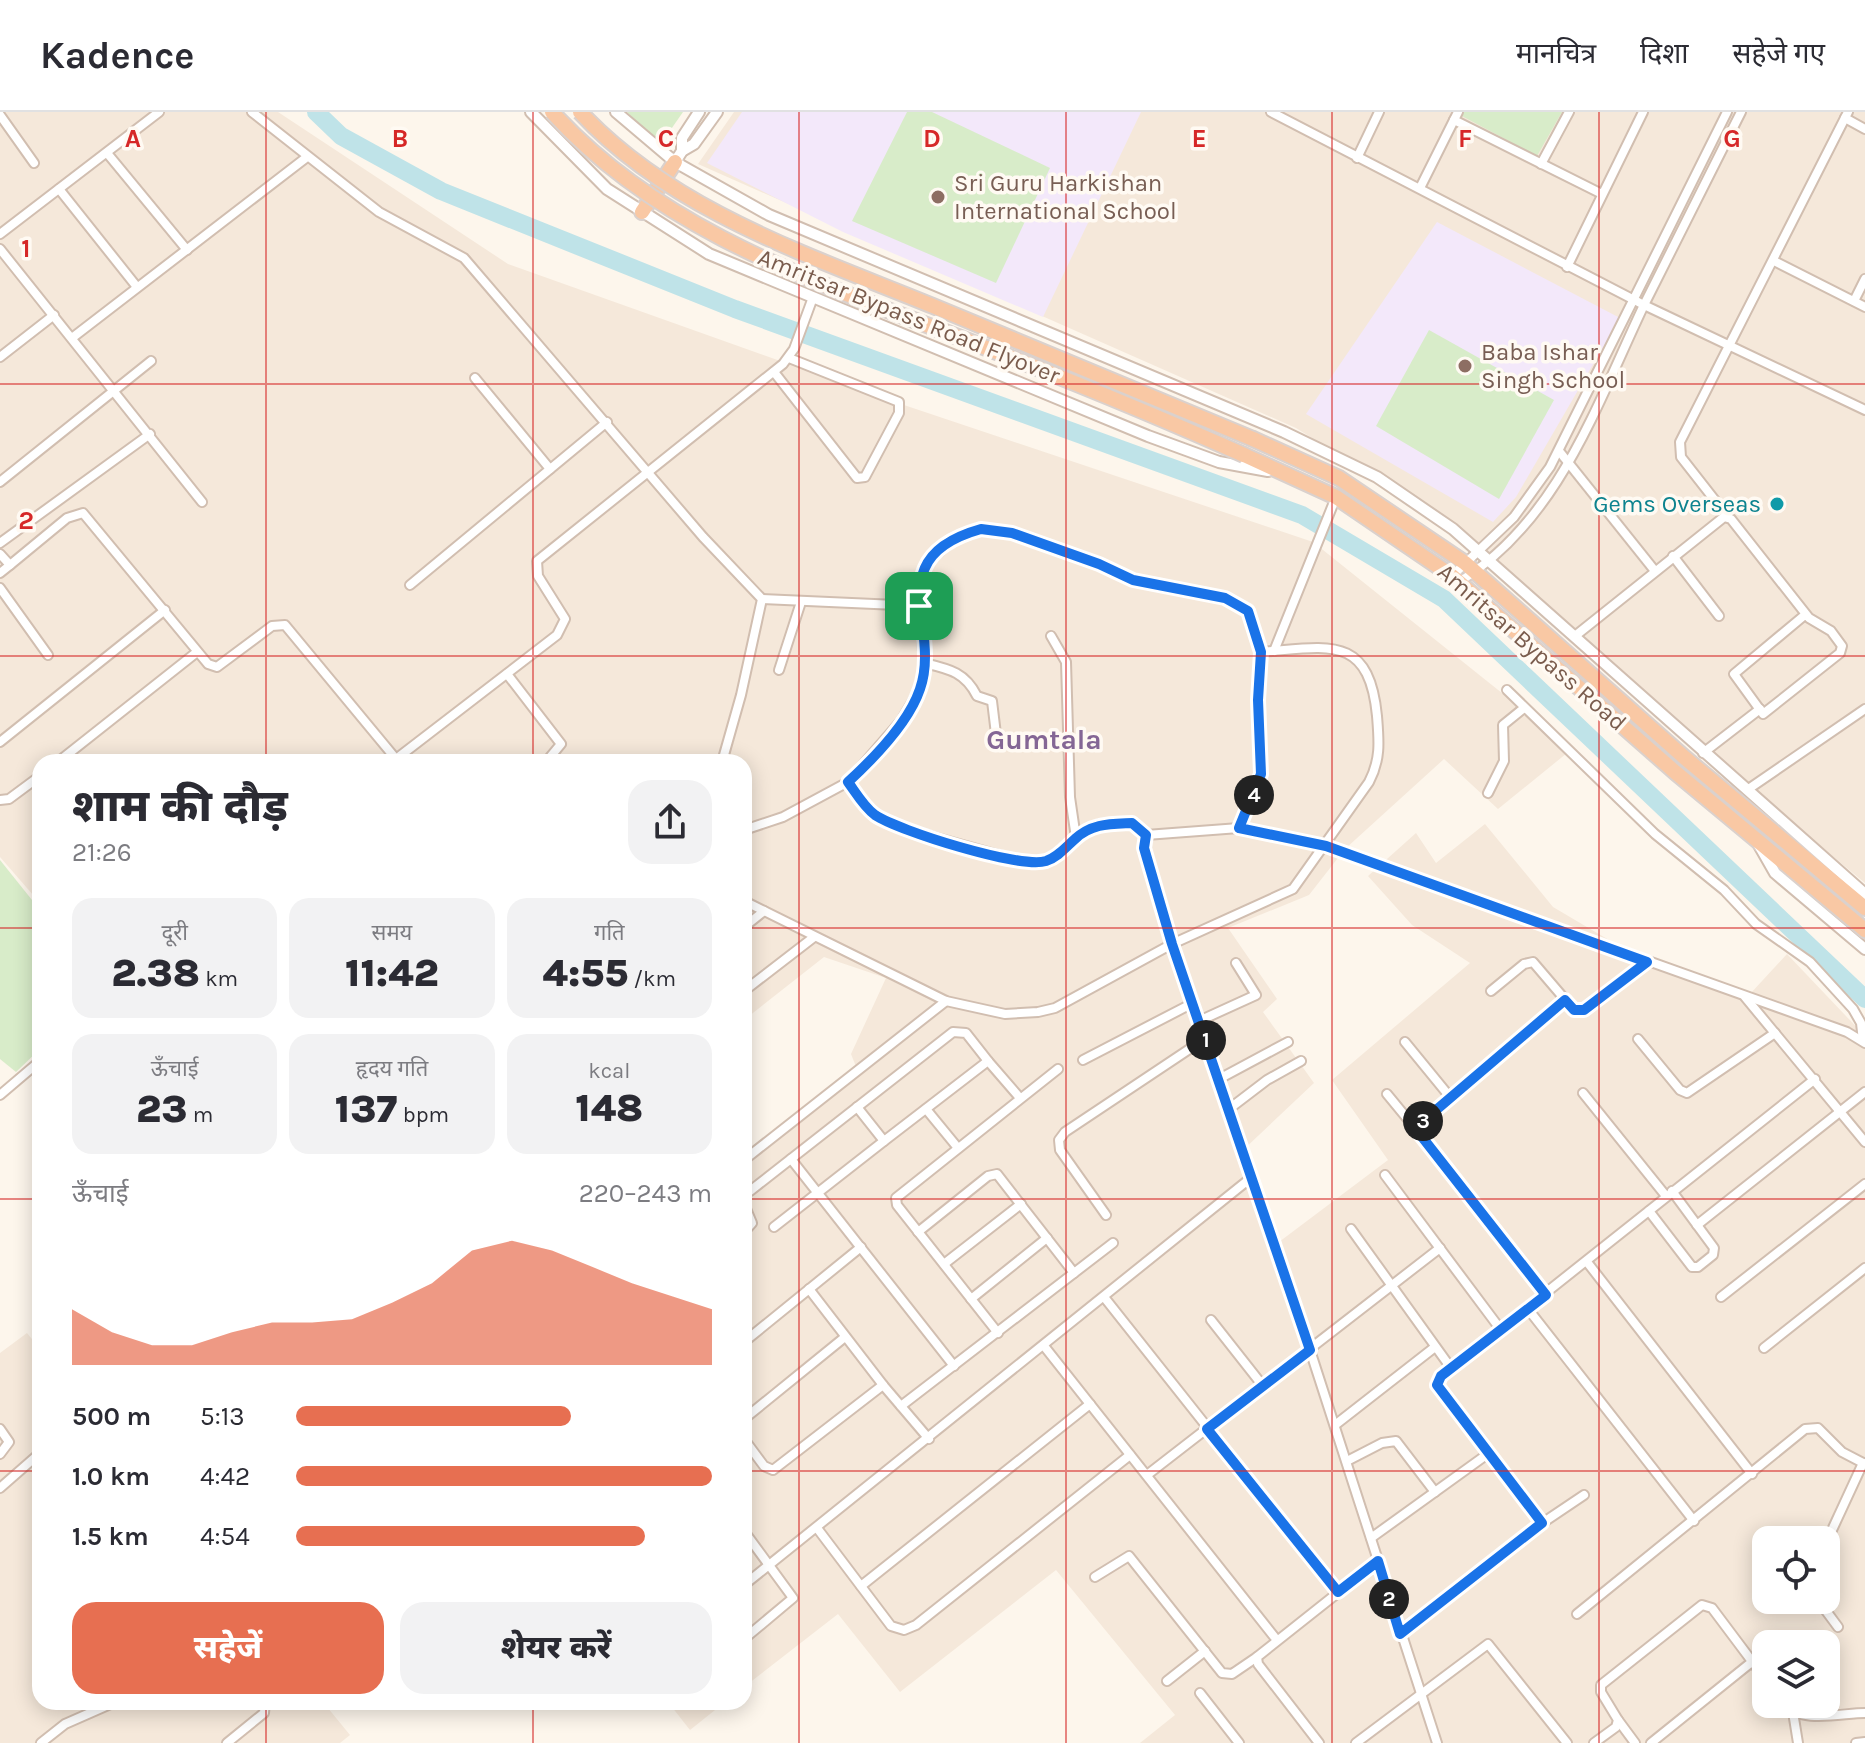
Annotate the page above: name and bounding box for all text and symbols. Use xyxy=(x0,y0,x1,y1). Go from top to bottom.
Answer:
text: Kadence xyxy=(40,33,195,78)
text: मानचित्र xyxy=(1516,37,1596,70)
text: दिशा xyxy=(1640,37,1689,70)
text: सहेजे गए xyxy=(1733,37,1825,70)
text: A xyxy=(125,123,141,154)
text: B xyxy=(392,123,408,154)
text: C xyxy=(658,123,674,154)
text: D xyxy=(923,123,941,154)
text: E xyxy=(1191,123,1207,154)
text: F xyxy=(1458,123,1472,154)
text: G xyxy=(1723,123,1741,154)
place label: Sri Guru Harkishan International School xyxy=(954,169,1177,225)
marker: Sri Guru Harkishan International School xyxy=(929,188,947,206)
text: 1 xyxy=(21,233,31,264)
street label: Amritsar Bypass Road Flyover xyxy=(754,242,1064,390)
place label: Baba Ishar Singh School xyxy=(1481,338,1625,394)
marker: Baba Ishar Singh School xyxy=(1456,357,1474,375)
place label: Gems Overseas xyxy=(1593,490,1761,518)
marker: Gems Overseas xyxy=(1768,495,1786,513)
text: 2 xyxy=(18,505,34,536)
street label: Amritsar Bypass Road xyxy=(1432,557,1632,737)
pin xyxy=(885,572,953,640)
icon: arrive xyxy=(897,584,941,628)
district label: Gumtala xyxy=(986,723,1102,756)
pin: 4 xyxy=(1234,775,1274,815)
button: share xyxy=(628,780,712,864)
text: शाम की दौड़ xyxy=(72,781,288,832)
text: 4 xyxy=(1247,782,1261,808)
text: 21:26 xyxy=(72,837,132,868)
text: दूरी xyxy=(161,920,188,946)
text: समय xyxy=(372,920,412,946)
text: गति xyxy=(594,920,625,946)
text: 2.38 xyxy=(111,949,200,996)
text: 11:42 xyxy=(345,949,439,996)
text: 4:55 xyxy=(543,949,628,996)
text: km xyxy=(200,966,238,992)
text: /km xyxy=(628,966,676,992)
pin: 1 xyxy=(1186,1020,1226,1060)
text: 1 xyxy=(1202,1027,1210,1053)
text: ऊँचाई xyxy=(151,1056,199,1082)
text: हृदय गति xyxy=(356,1056,428,1082)
text: kcal xyxy=(588,1058,630,1084)
text: 148 xyxy=(575,1084,643,1131)
text: 23 xyxy=(136,1085,188,1132)
text: 137 xyxy=(335,1085,397,1132)
pin: 3 xyxy=(1403,1101,1443,1141)
text: m xyxy=(188,1102,213,1128)
text: bpm xyxy=(397,1102,449,1128)
text: 3 xyxy=(1416,1108,1430,1134)
text: ऊँचाई xyxy=(72,1178,128,1209)
text: 220–243 m xyxy=(579,1178,712,1209)
text: 500 m xyxy=(72,1401,151,1432)
text: 5:13 xyxy=(200,1401,245,1432)
text: 1.0 km xyxy=(72,1461,150,1492)
text: 4:42 xyxy=(200,1461,250,1492)
text: 1.5 km xyxy=(72,1521,149,1552)
text: 4:54 xyxy=(200,1521,250,1552)
map controls xyxy=(1752,1526,1840,1718)
button: locate xyxy=(1752,1526,1840,1614)
pin: 2 xyxy=(1369,1579,1409,1619)
text: 2 xyxy=(1382,1586,1396,1612)
button: सहेजें xyxy=(72,1602,384,1694)
button: शेयर करें xyxy=(400,1602,712,1694)
button: layers xyxy=(1752,1630,1840,1718)

